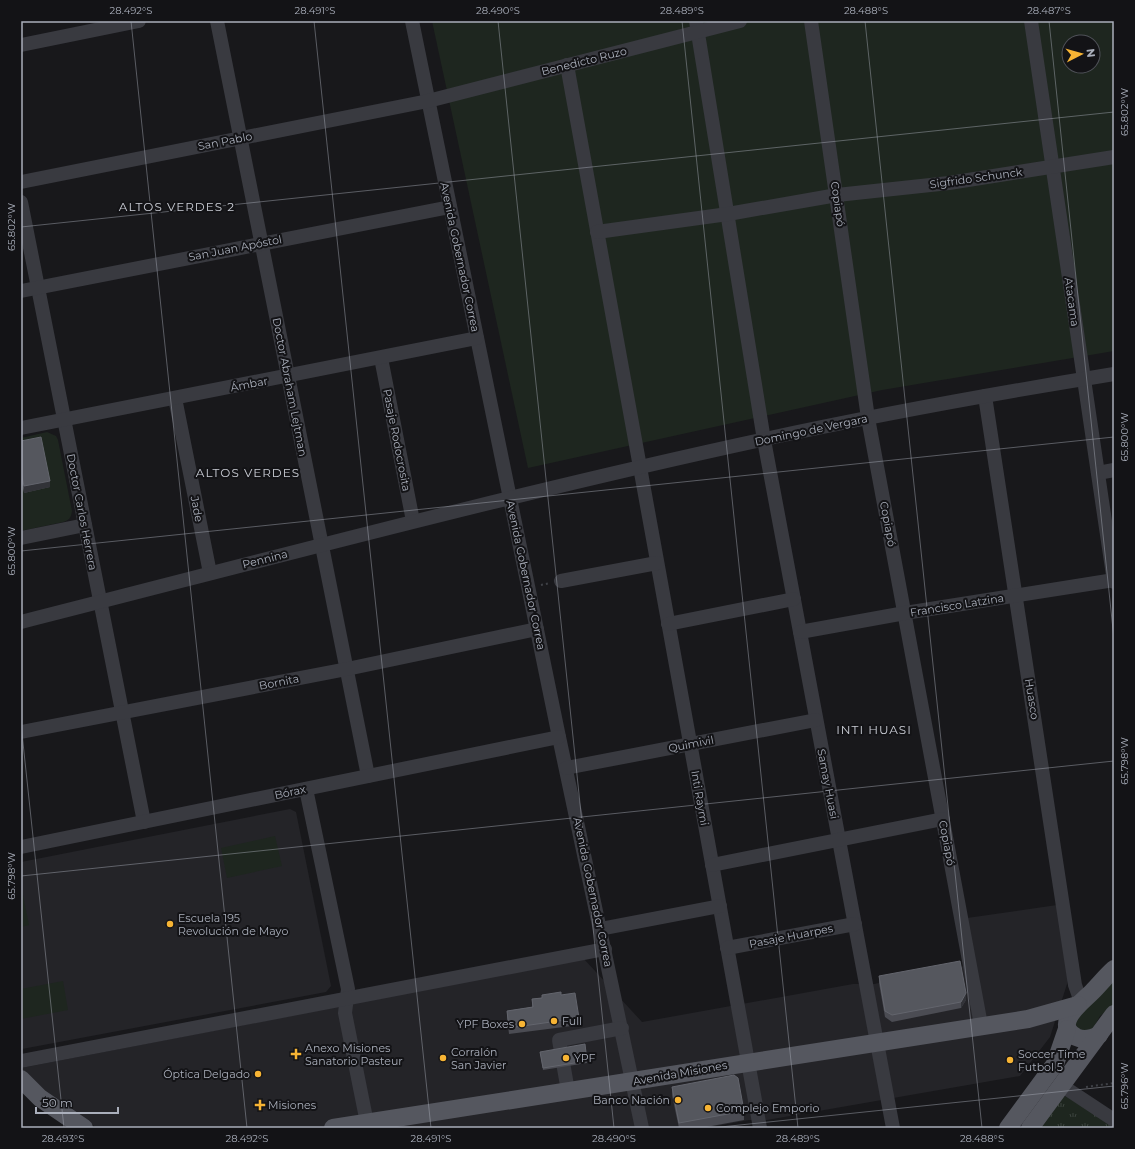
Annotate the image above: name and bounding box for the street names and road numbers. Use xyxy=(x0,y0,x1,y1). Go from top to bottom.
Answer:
street label: Benedicto Ruzo xyxy=(540,44,628,78)
street label: San Pablo xyxy=(197,129,253,153)
street label: Sigfrido Schunck xyxy=(929,165,1024,191)
street label: Copiapó xyxy=(828,180,848,228)
street label: Avenida Gobernador Correa xyxy=(437,181,483,333)
street label: San Juan Apóstol xyxy=(187,232,283,264)
street label: Atacama xyxy=(1062,277,1082,327)
street label: Doctor Abraham Lejtman xyxy=(270,316,310,458)
street label: Ámbar xyxy=(229,374,269,394)
street label: Pasaje Rodocrosita xyxy=(380,388,414,492)
street label: Domingo de Vergara xyxy=(753,411,869,449)
street label: Doctor Carlos Herrera xyxy=(64,452,100,572)
street label: Jade xyxy=(187,494,206,523)
street label: Avenida Gobernador Correa xyxy=(503,499,549,651)
street label: Copiapó xyxy=(877,500,899,548)
street label: Pennina xyxy=(241,547,289,571)
street label: Francisco Latzina xyxy=(909,591,1005,619)
street label: Bornita xyxy=(258,671,300,693)
street label: Huasco xyxy=(1022,678,1042,721)
street label: Quimivil xyxy=(667,733,715,755)
street label: Samay Huasi xyxy=(814,748,842,820)
street label: Inti Raymi xyxy=(688,769,712,827)
street label: Bórax xyxy=(273,782,307,802)
street label: Avenida Gobernador Correa xyxy=(570,816,616,968)
street label: Copiapó xyxy=(936,819,958,867)
street label: Pasaje Huarpes xyxy=(748,921,835,951)
street label: Avenida Misiones xyxy=(632,1058,729,1088)

